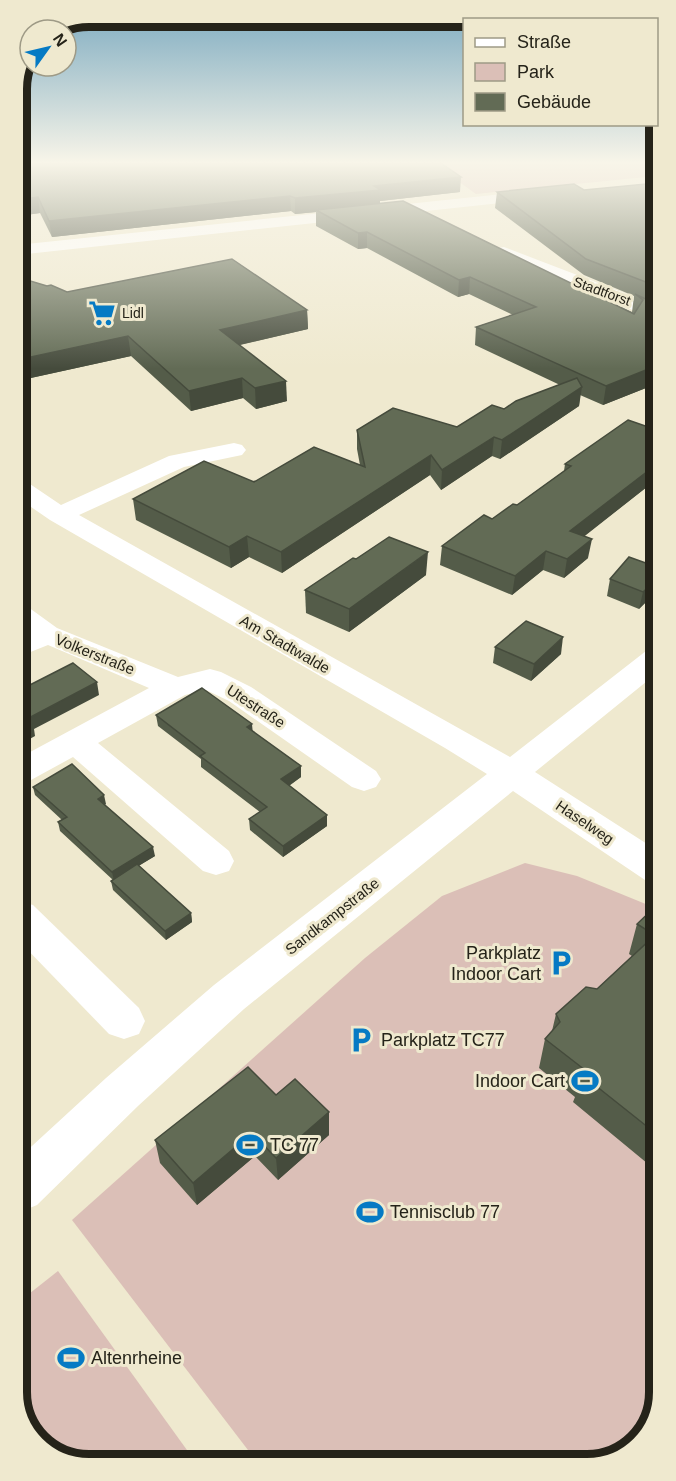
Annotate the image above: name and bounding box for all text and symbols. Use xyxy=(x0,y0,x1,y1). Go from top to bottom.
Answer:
north arrow xyxy=(18,18,78,78)
legend xyxy=(463,18,658,126)
text: N xyxy=(50,30,70,49)
text: Straße xyxy=(517,32,571,52)
text: Park xyxy=(517,62,555,82)
text: Gebäude xyxy=(517,92,591,112)
street label: Stadtforst xyxy=(571,273,633,309)
supermarket icon: Lidl xyxy=(87,298,117,328)
place label: Lidl xyxy=(122,305,144,321)
street label: Am Stadtwalde xyxy=(237,611,333,677)
street label: Volkerstraße xyxy=(53,630,137,678)
street label: Utestraße xyxy=(224,681,288,731)
street label: Haselweg xyxy=(553,797,617,847)
street label: Sandkampstraße xyxy=(282,874,382,958)
place label: Parkplatz Indoor Cart xyxy=(451,943,541,984)
parking icon: Parkplatz Indoor Cart xyxy=(546,948,576,978)
parking icon: Parkplatz TC77 xyxy=(346,1025,376,1055)
place label: Parkplatz TC77 xyxy=(381,1030,505,1050)
sports icon: Indoor Cart xyxy=(570,1066,600,1096)
place label: Indoor Cart xyxy=(475,1071,565,1091)
sports icon: TC 77 xyxy=(235,1130,265,1160)
place label: TC 77 xyxy=(270,1135,319,1155)
sports icon: Tennisclub 77 xyxy=(355,1197,385,1227)
place label: Tennisclub 77 xyxy=(390,1202,500,1222)
sports icon: Altenrheine xyxy=(56,1343,86,1373)
place label: Altenrheine xyxy=(91,1348,182,1368)

